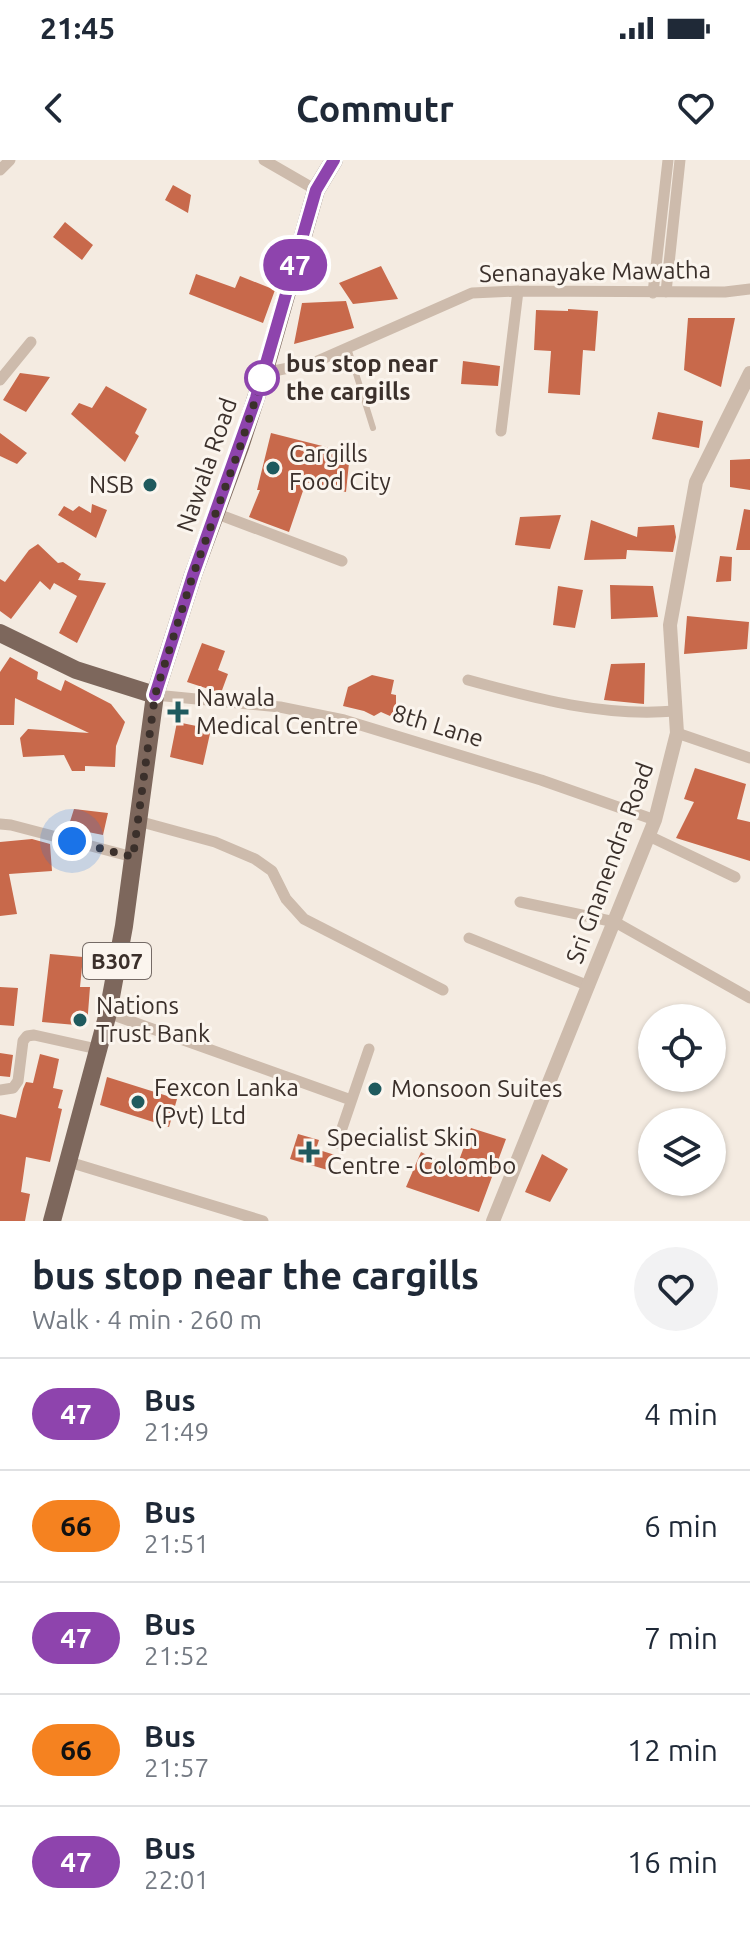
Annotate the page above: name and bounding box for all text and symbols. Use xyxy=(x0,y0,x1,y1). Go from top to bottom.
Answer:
text: 21:45 xyxy=(40,11,115,45)
icon: back xyxy=(32,86,76,130)
icon: heart xyxy=(674,86,718,130)
text: Commutr xyxy=(296,88,454,129)
line badge: 47 xyxy=(259,239,331,291)
text: 47 xyxy=(279,249,311,280)
street label: Senanayake Mawatha xyxy=(479,256,711,287)
place label: bus stop near the cargills xyxy=(286,350,438,405)
marker: bus stop near the cargills xyxy=(245,361,279,395)
street label: Nawala Road xyxy=(171,394,242,535)
place label: Cargills Food City xyxy=(289,440,391,495)
marker: Cargills Food City xyxy=(264,459,282,477)
place label: NSB xyxy=(89,471,134,498)
marker: NSB xyxy=(141,476,159,494)
place label: Nawala Medical Centre xyxy=(196,684,359,739)
street label: 8th Lane xyxy=(389,699,487,752)
marker: Nawala Medical Centre xyxy=(167,701,189,723)
street label: Sri Gnanendra Road xyxy=(561,759,658,967)
your location xyxy=(52,821,92,861)
road number: B307 xyxy=(83,943,151,979)
place label: Nations Trust Bank xyxy=(96,992,210,1047)
map controls xyxy=(638,1004,726,1196)
button: locate xyxy=(638,1004,726,1092)
marker: Nations Trust Bank xyxy=(71,1011,89,1029)
place label: Fexcon Lanka (Pvt) Ltd xyxy=(154,1074,299,1129)
place label: Monsoon Suites xyxy=(391,1075,562,1102)
marker: Monsoon Suites xyxy=(366,1080,384,1098)
marker: Fexcon Lanka (Pvt) Ltd xyxy=(129,1093,147,1111)
button: layers xyxy=(638,1108,726,1196)
place label: Specialist Skin Centre - Colombo xyxy=(327,1124,516,1179)
marker: Specialist Skin Centre - Colombo xyxy=(298,1141,320,1163)
button: heart xyxy=(634,1247,718,1331)
text: bus stop near the cargills xyxy=(32,1254,479,1296)
text: Walk · 4 min · 260 m xyxy=(32,1305,262,1334)
text: Bus xyxy=(144,1383,196,1417)
text: 4 min xyxy=(644,1397,718,1431)
text: 47 xyxy=(60,1398,92,1429)
text: 21:49 xyxy=(144,1417,209,1446)
text: Bus xyxy=(144,1495,196,1529)
text: 6 min xyxy=(644,1509,718,1543)
text: 66 xyxy=(60,1510,92,1541)
text: 21:51 xyxy=(144,1529,209,1558)
text: Bus xyxy=(144,1607,196,1641)
text: 7 min xyxy=(644,1621,718,1655)
text: 47 xyxy=(60,1622,92,1653)
text: 21:52 xyxy=(144,1641,209,1670)
text: Bus xyxy=(144,1719,196,1753)
text: 12 min xyxy=(627,1733,718,1767)
text: 66 xyxy=(60,1734,92,1765)
text: 21:57 xyxy=(144,1753,209,1782)
text: Bus xyxy=(144,1831,196,1865)
text: 16 min xyxy=(627,1845,718,1879)
text: 47 xyxy=(60,1846,92,1877)
text: 22:01 xyxy=(144,1865,209,1894)

